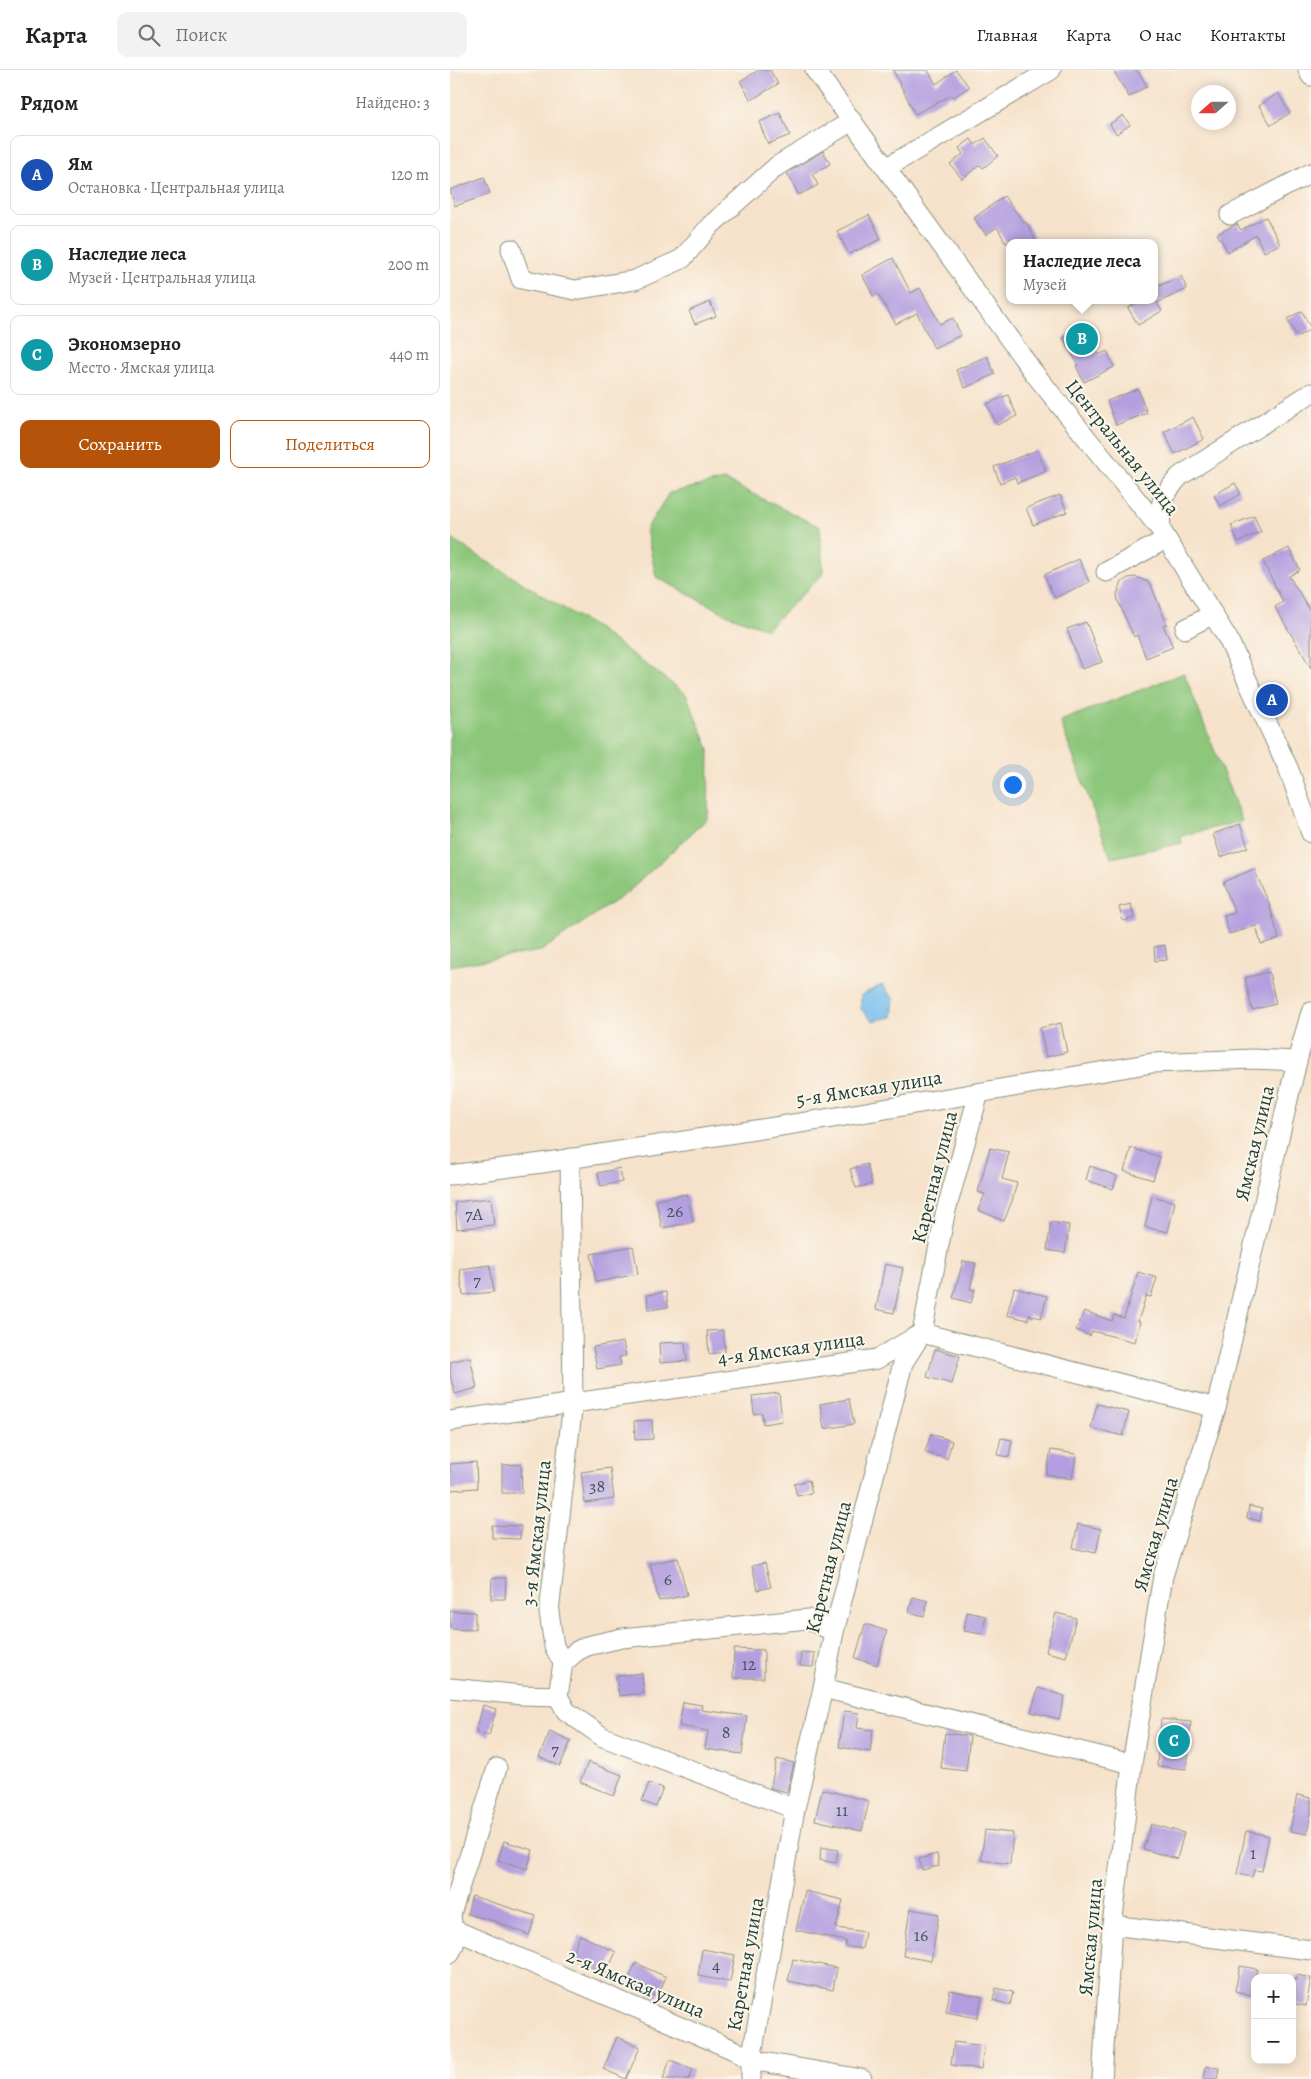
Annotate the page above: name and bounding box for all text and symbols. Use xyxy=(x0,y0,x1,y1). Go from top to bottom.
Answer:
search box xyxy=(117,12,467,57)
text: Карта xyxy=(25,19,87,51)
icon: search xyxy=(135,21,163,49)
text: Поиск xyxy=(175,22,227,48)
text: Главная xyxy=(977,23,1038,47)
text: Карта xyxy=(1066,23,1111,47)
text: О нас xyxy=(1139,23,1182,47)
text: Контакты xyxy=(1210,23,1286,47)
north arrow xyxy=(1191,85,1236,130)
text: Рядом xyxy=(20,89,78,117)
text: Найдено: 3 xyxy=(355,92,430,114)
text: Ям xyxy=(68,151,93,177)
text: A xyxy=(32,164,42,186)
text: 120 m xyxy=(391,164,429,186)
text: Остановка · Центральная улица xyxy=(68,177,285,199)
popup xyxy=(1006,239,1158,304)
text: Наследие леса xyxy=(68,241,186,267)
text: Наследие леса xyxy=(1023,248,1141,274)
text: B xyxy=(32,254,42,276)
text: 200 m xyxy=(388,254,429,276)
text: Музей · Центральная улица xyxy=(68,267,256,289)
text: Музей xyxy=(1023,274,1067,296)
pin: B xyxy=(1066,320,1098,358)
text: Экономзерно xyxy=(68,331,181,357)
text: C xyxy=(32,344,42,366)
text: 440 m xyxy=(389,344,429,366)
text: Место · Ямская улица xyxy=(68,357,215,379)
street label: Центральная улица xyxy=(1059,374,1186,522)
button: Сохранить xyxy=(20,420,220,468)
button: Поделиться xyxy=(230,420,430,468)
pin: A xyxy=(1256,681,1288,719)
your location xyxy=(1000,772,1026,798)
street label: 5-я Ямская улица xyxy=(794,1064,945,1113)
street label: Ямская улица xyxy=(1228,1082,1281,1204)
street label: Каретная улица xyxy=(905,1107,964,1246)
house number: 26 xyxy=(667,1199,683,1223)
house number: 7А xyxy=(465,1202,484,1226)
house number: 7 xyxy=(473,1268,481,1292)
street label: 4-я Ямская улица xyxy=(716,1325,867,1372)
street label: 3-я Ямская улица xyxy=(515,1458,558,1608)
street label: Ямская улица xyxy=(1126,1473,1185,1595)
house number: 38 xyxy=(589,1474,605,1498)
street label: Каретная улица xyxy=(799,1497,858,1636)
house number: 6 xyxy=(664,1567,672,1591)
house number: 12 xyxy=(742,1652,757,1676)
house number: 8 xyxy=(722,1720,730,1744)
pin: C xyxy=(1158,1722,1190,1760)
house number: 7 xyxy=(551,1737,559,1761)
house number: 11 xyxy=(836,1798,848,1822)
house number: 1 xyxy=(1250,1841,1256,1865)
street label: Ямская улица xyxy=(1072,1876,1109,1997)
street label: Каретная улица xyxy=(720,1894,771,2033)
house number: 16 xyxy=(914,1923,928,1947)
street label: 2-я Ямская улица xyxy=(562,1942,710,2025)
house number: 4 xyxy=(712,1953,720,1977)
map controls xyxy=(1251,1974,1296,2064)
button: + xyxy=(1251,1974,1296,2019)
button: − xyxy=(1251,2019,1296,2064)

